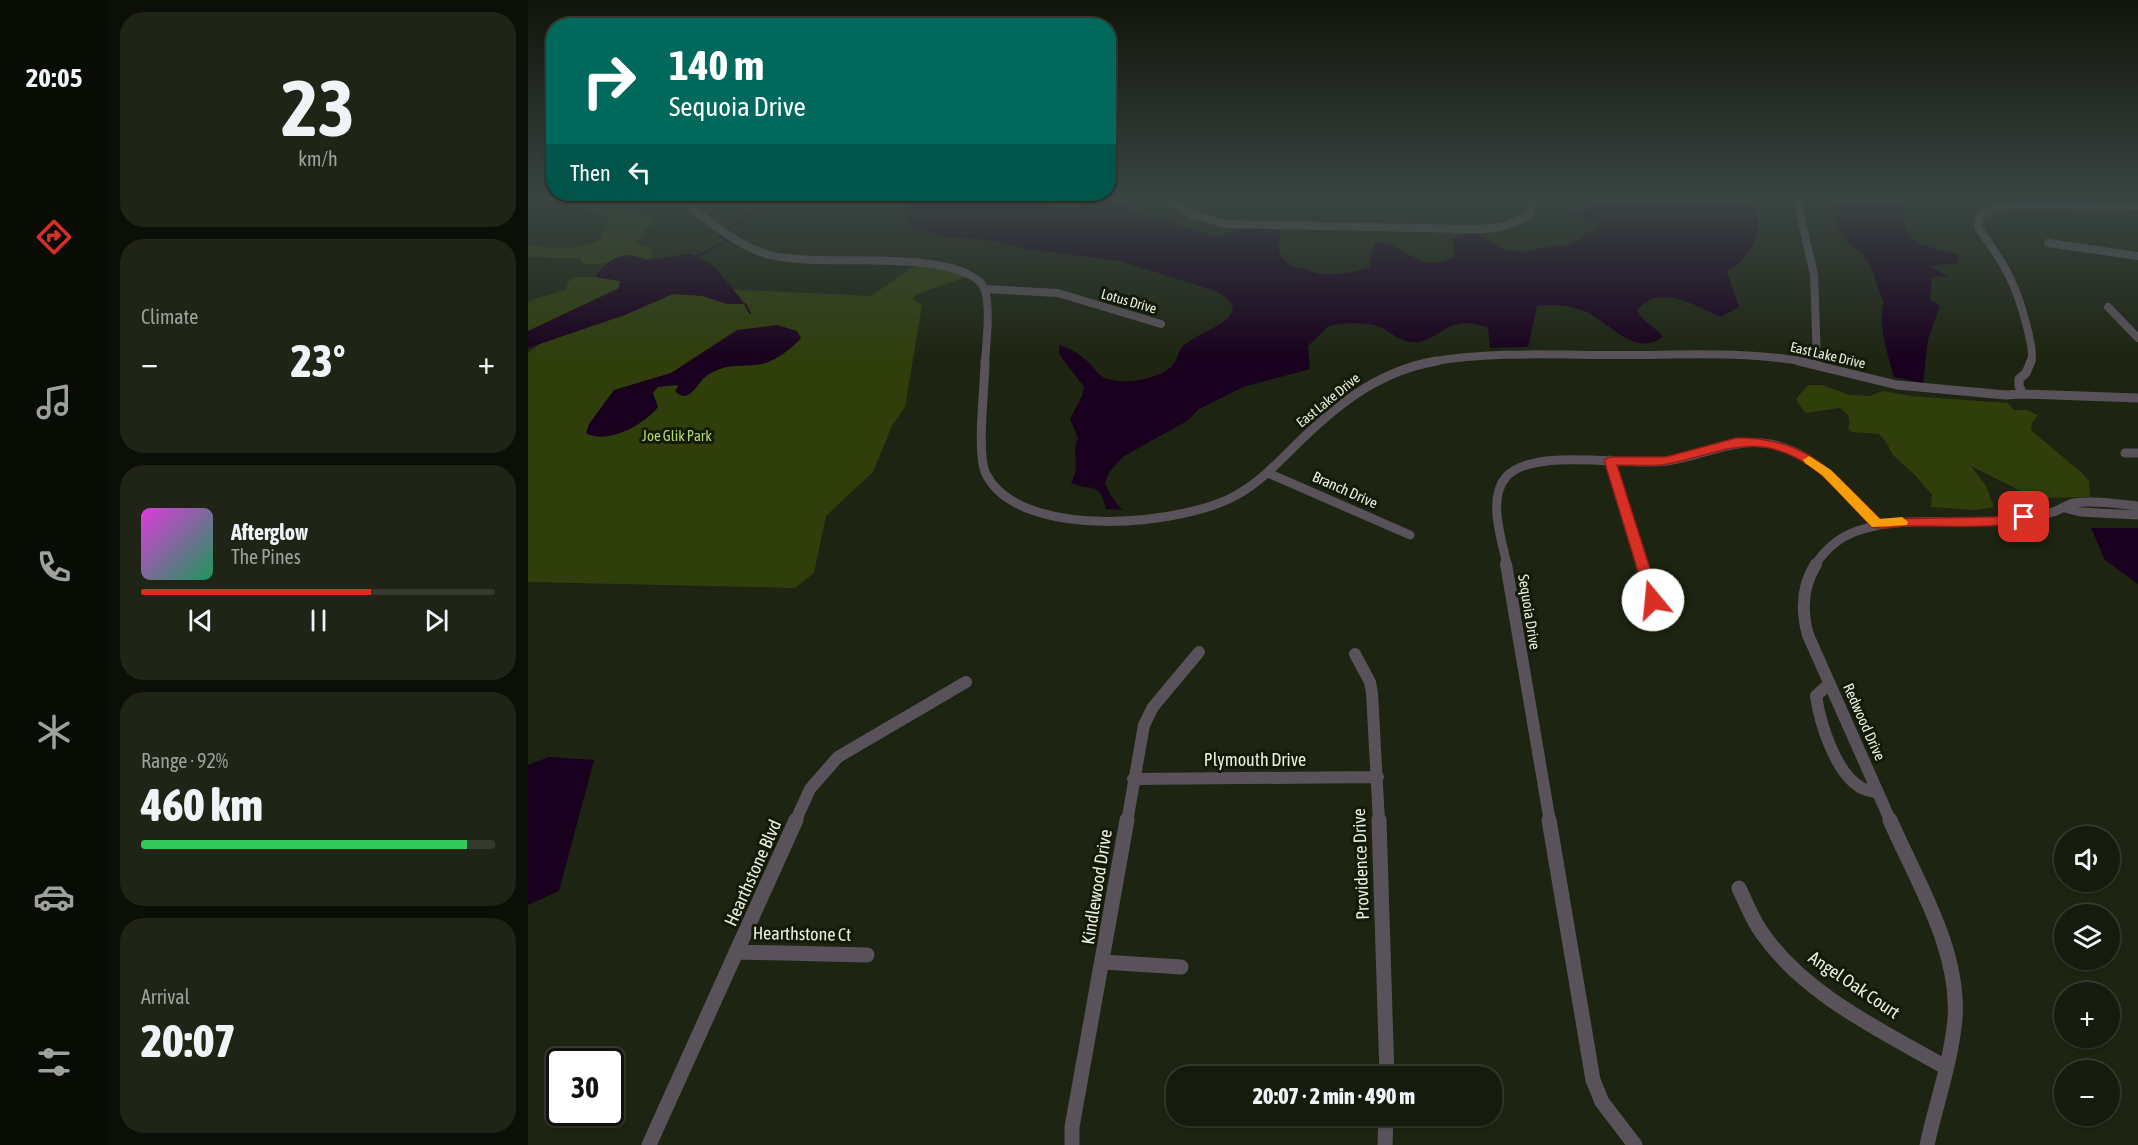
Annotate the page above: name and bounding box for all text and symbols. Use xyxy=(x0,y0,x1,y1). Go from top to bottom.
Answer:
text: 140 m xyxy=(669,41,764,89)
icon: right xyxy=(570,42,648,120)
text: 20:05 xyxy=(26,62,82,93)
text: 23 xyxy=(281,63,355,153)
text: Sequoia Drive xyxy=(669,91,806,122)
text: km/h xyxy=(298,147,338,170)
icon: left xyxy=(623,156,656,189)
text: Then xyxy=(570,160,611,186)
icon: directions xyxy=(33,216,75,258)
street label: Lotus Drive xyxy=(1099,285,1159,317)
text: Climate xyxy=(141,305,198,328)
text: 23° xyxy=(291,335,345,387)
street label: East Lake Drive xyxy=(1789,339,1867,371)
text: − xyxy=(141,343,158,381)
text: + xyxy=(478,343,495,381)
street label: East Lake Drive xyxy=(1293,370,1363,430)
icon: music xyxy=(33,381,75,423)
park label: Joe Glik Park xyxy=(642,427,712,444)
street label: Branch Drive xyxy=(1310,468,1381,512)
pin xyxy=(1998,491,2049,542)
icon: arrive xyxy=(2007,500,2040,533)
text: Afterglow xyxy=(231,519,308,545)
text: The Pines xyxy=(231,545,301,568)
icon: phone xyxy=(33,546,75,588)
position arrow xyxy=(1621,568,1685,632)
street label: Sequoia Drive xyxy=(1515,573,1544,651)
icon: previous xyxy=(184,604,217,637)
icon: pause xyxy=(302,604,335,637)
icon: next xyxy=(420,604,453,637)
street label: Redwood Drive xyxy=(1840,681,1889,763)
icon: climate xyxy=(33,711,75,753)
text: Range · 92% xyxy=(141,749,228,772)
street label: Plymouth Drive xyxy=(1204,749,1306,770)
text: 460 km xyxy=(141,779,263,831)
street label: Providence Drive xyxy=(1348,808,1373,920)
street label: Hearthstone Blvd xyxy=(720,816,785,929)
map controls xyxy=(2054,826,2120,1126)
button: sound xyxy=(2054,826,2120,892)
street label: Kindlewood Drive xyxy=(1077,828,1116,946)
icon: car xyxy=(33,876,75,918)
button: layers xyxy=(2054,904,2120,970)
street label: Hearthstone Ct xyxy=(753,922,851,945)
street label: Angel Oak Court xyxy=(1805,946,1904,1023)
button: + xyxy=(2054,982,2120,1048)
text: Arrival xyxy=(141,985,190,1008)
text: 20:07 xyxy=(141,1015,235,1067)
icon: filters xyxy=(33,1041,75,1083)
speed limit sign: 30 xyxy=(546,1048,624,1126)
button: − xyxy=(2054,1060,2120,1126)
text: 20:07 · 2 min · 490 m xyxy=(1253,1083,1415,1109)

